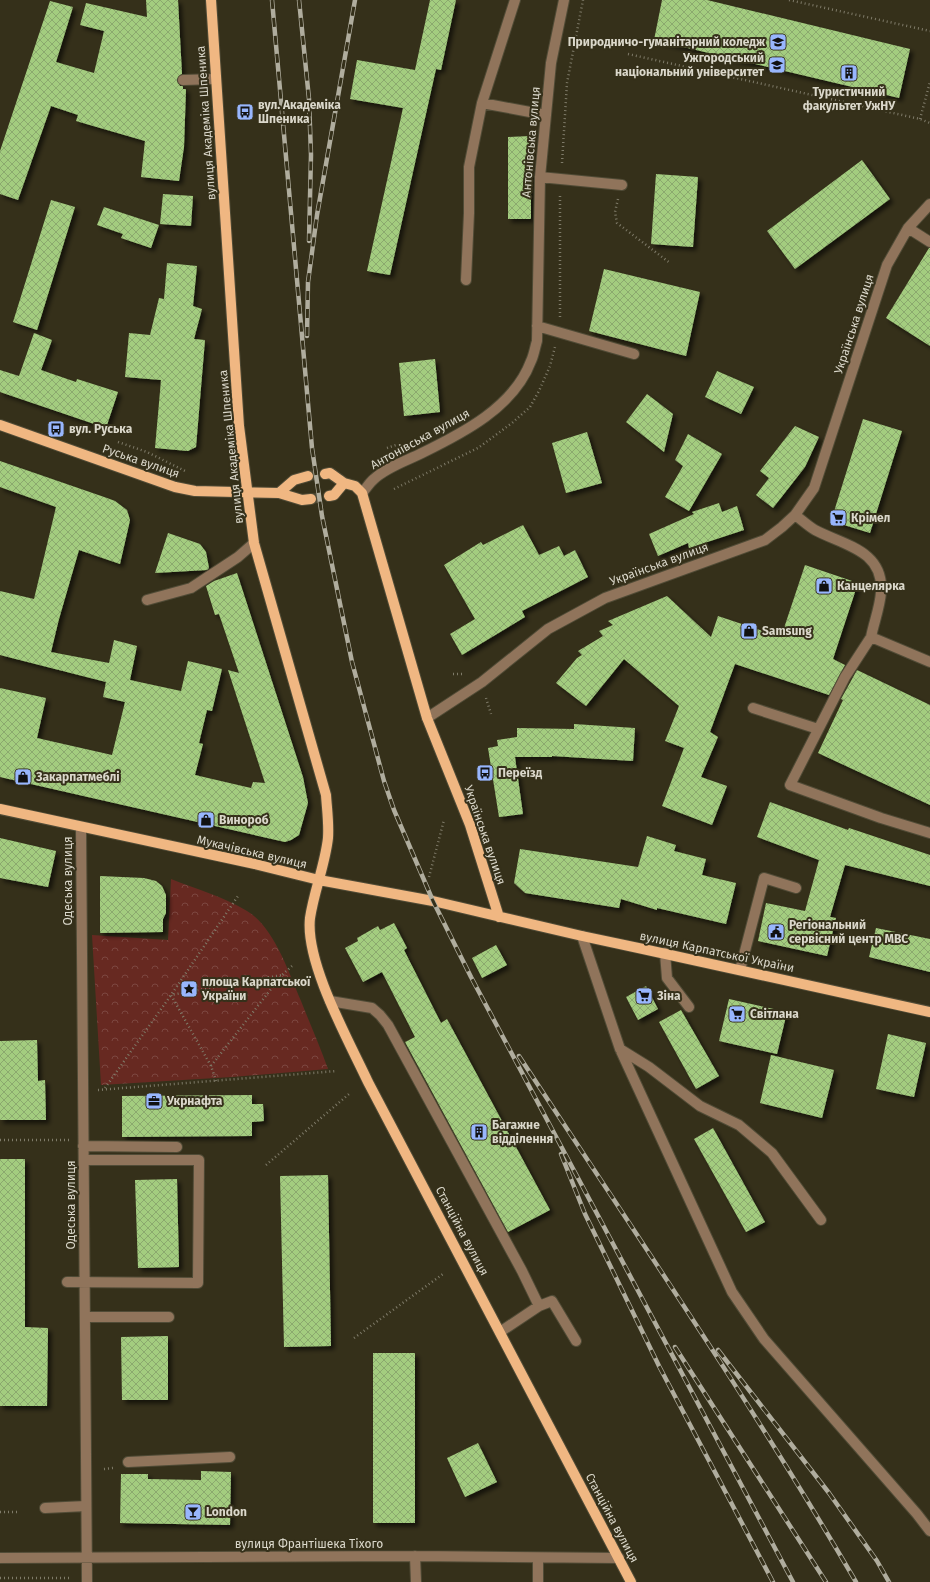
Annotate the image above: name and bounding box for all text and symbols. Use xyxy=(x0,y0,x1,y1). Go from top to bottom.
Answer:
school or university icon: Природничо-гуманітарний коледж xyxy=(768,32,788,52)
place label: Природничо-гуманітарний коледж xyxy=(568,35,766,49)
street label: вулиця Академіка Шпеника xyxy=(194,45,218,201)
place label: Ужгородський національний університет xyxy=(615,51,764,79)
school or university icon: Ужгородський національний університет xyxy=(767,55,787,75)
building icon: Туристичний факультет УжНУ xyxy=(839,63,859,83)
place label: Туристичний факультет УжНУ xyxy=(803,85,896,113)
street label: Антонівська вулиця xyxy=(519,86,543,198)
place label: вул. Академіка Шпеника xyxy=(258,98,341,126)
bus stop icon: вул. Академіка Шпеника xyxy=(235,102,255,122)
street label: Українська вулиця xyxy=(831,272,877,376)
street label: вулиця Академіка Шпеника xyxy=(216,369,246,525)
street label: Антонівська вулиця xyxy=(368,406,472,472)
bus stop icon: вул. Руська xyxy=(46,419,66,439)
place label: вул. Руська xyxy=(69,422,133,436)
street label: Руська вулиця xyxy=(101,441,181,481)
supermarket icon: Крімел xyxy=(828,508,848,528)
place label: Крімел xyxy=(851,511,891,525)
street label: Українська вулиця xyxy=(608,540,710,588)
shop icon: Канцелярка xyxy=(814,576,834,596)
place label: Канцелярка xyxy=(837,579,906,593)
shop icon: Samsung xyxy=(739,621,759,641)
place label: Samsung xyxy=(762,624,812,638)
bus stop icon: Переїзд xyxy=(475,763,495,783)
place label: Переїзд xyxy=(498,766,543,780)
shop icon: Закарпатмеблі xyxy=(13,767,33,787)
place label: Закарпатмеблі xyxy=(35,770,120,784)
street label: Українська вулиця xyxy=(461,783,509,887)
shop icon: Винороб xyxy=(196,810,216,830)
place label: Винороб xyxy=(219,813,269,827)
street label: Мукачівська вулиця xyxy=(196,833,308,871)
street label: Одеська вулиця xyxy=(61,836,75,926)
place label: Регіональний сервісний центр МВС xyxy=(789,918,908,946)
public building icon: Регіональний сервісний центр МВС xyxy=(766,922,786,942)
street label: вулиця Карпатської України xyxy=(638,929,796,975)
place label: площа Карпатської України xyxy=(201,975,312,1003)
place icon: площа Карпатської України xyxy=(179,979,199,999)
supermarket icon: Зіна xyxy=(634,986,654,1006)
place label: Зіна xyxy=(656,989,681,1003)
supermarket icon: Світлана xyxy=(727,1004,747,1024)
place label: Світлана xyxy=(750,1007,799,1021)
office icon: Укрнафта xyxy=(144,1091,164,1111)
place label: Укрнафта xyxy=(166,1094,223,1108)
place label: Багажне відділення xyxy=(492,1118,553,1146)
building icon: Багажне відділення xyxy=(469,1122,489,1142)
street label: Одеська вулиця xyxy=(64,1160,78,1250)
street label: Станційна вулиця xyxy=(433,1184,491,1278)
street label: Станційна вулиця xyxy=(583,1471,641,1565)
bar icon: London xyxy=(183,1502,203,1522)
place label: London xyxy=(206,1505,247,1519)
street label: вулиця Франтішека Тіхого xyxy=(235,1537,383,1551)

